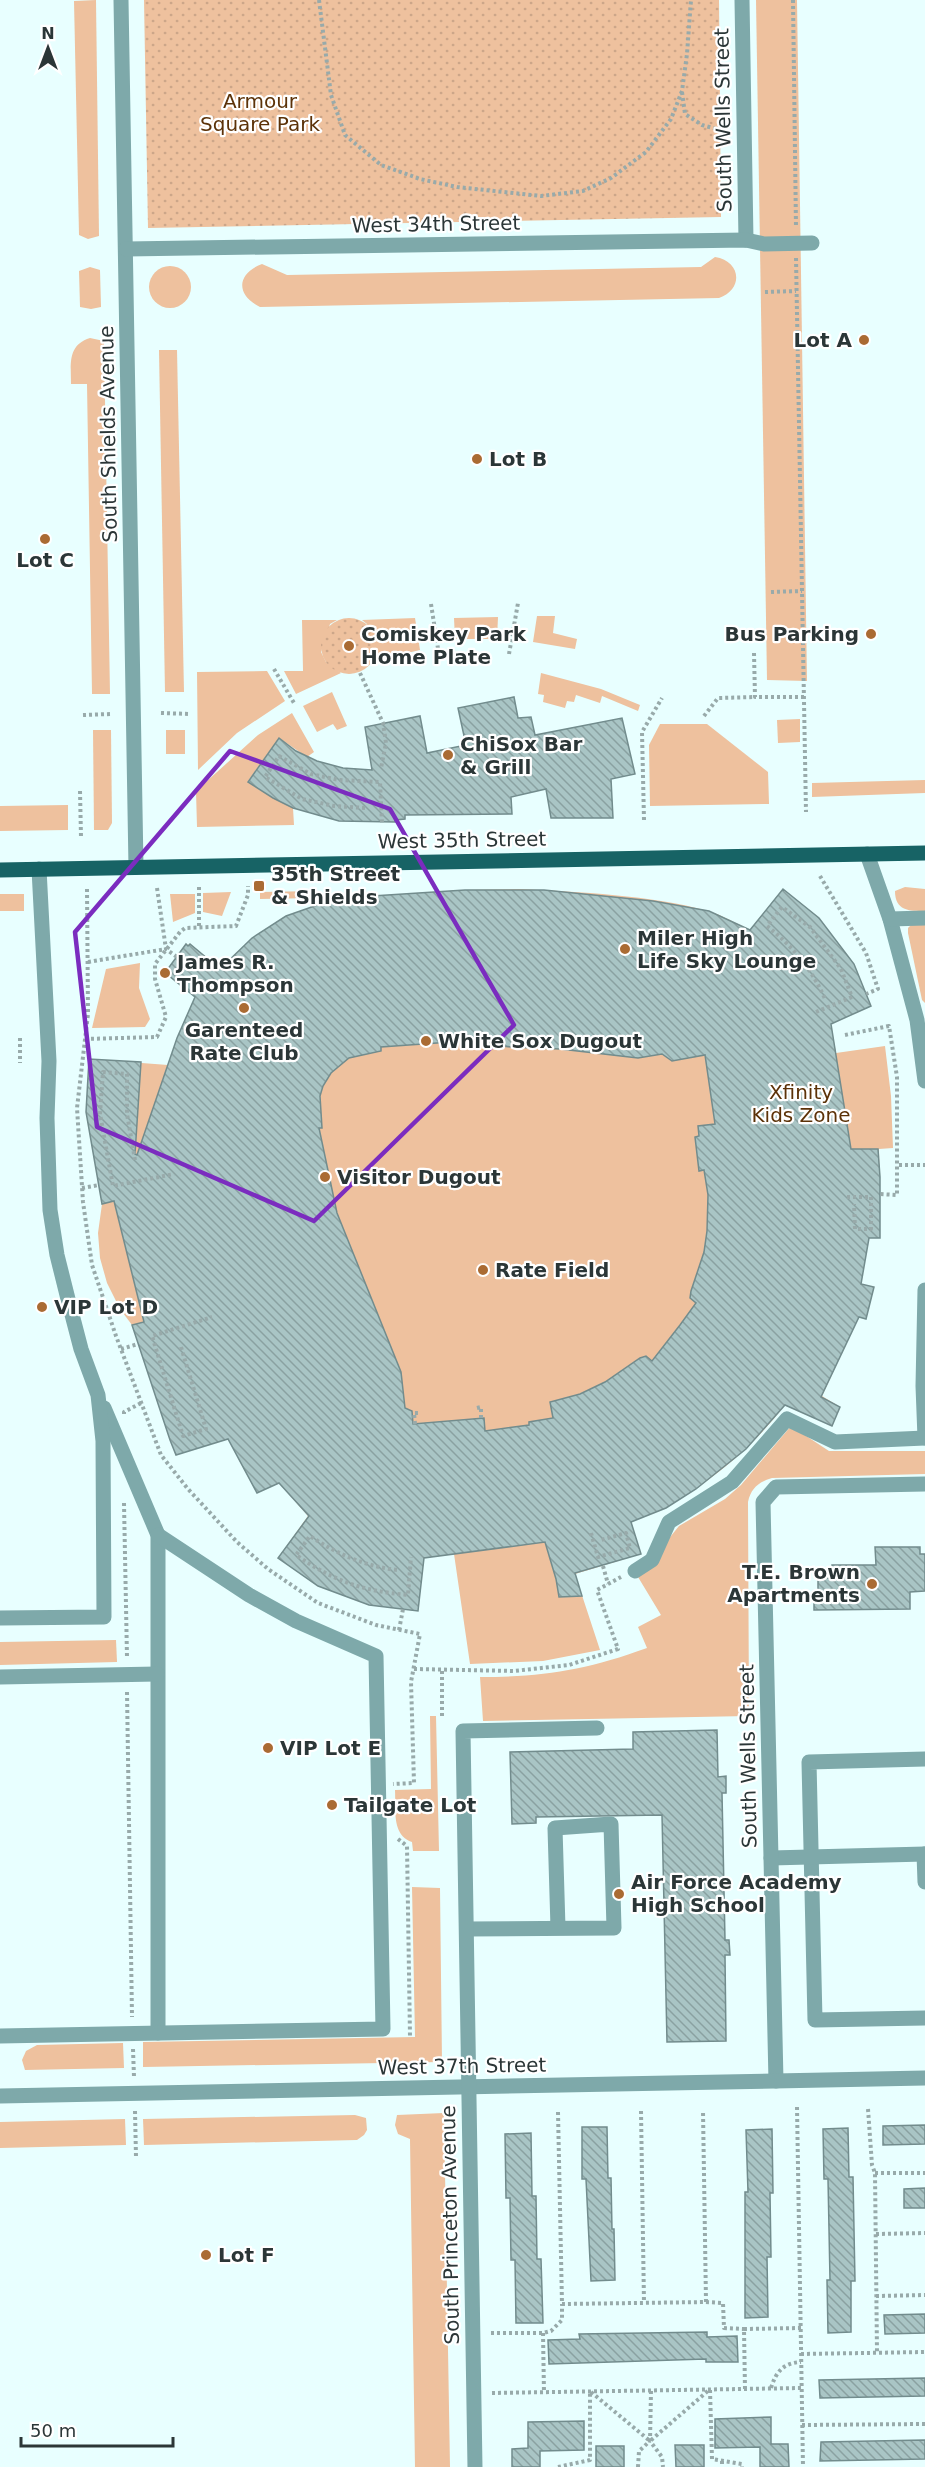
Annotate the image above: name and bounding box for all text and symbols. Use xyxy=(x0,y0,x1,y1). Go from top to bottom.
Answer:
north arrow xyxy=(18,18,78,78)
text: N xyxy=(41,24,55,43)
street label: South Wells Street xyxy=(709,28,737,212)
park label: Armour Square Park xyxy=(200,89,320,136)
street label: West 34th Street xyxy=(351,211,521,237)
street label: South Shields Avenue xyxy=(94,325,122,543)
place label: Lot A xyxy=(794,328,853,352)
marker: Lot A xyxy=(857,333,871,347)
place label: Lot B xyxy=(489,447,547,471)
marker: Lot B xyxy=(470,452,484,466)
marker: Lot C xyxy=(38,532,52,546)
place label: Lot C xyxy=(16,548,74,572)
place label: Comiskey Park Home Plate xyxy=(361,622,527,669)
place label: Bus Parking xyxy=(724,622,859,646)
marker: Bus Parking xyxy=(864,627,878,641)
marker: Comiskey Park Home Plate xyxy=(342,639,356,653)
place label: ChiSox Bar & Grill xyxy=(460,732,583,779)
marker: ChiSox Bar & Grill xyxy=(441,748,455,762)
street label: West 35th Street xyxy=(377,827,547,853)
place label: 35th Street & Shields xyxy=(271,862,401,909)
marker: 35th Street & Shields xyxy=(252,879,266,893)
place label: Miler High Life Sky Lounge xyxy=(637,926,816,973)
marker: Miler High Life Sky Lounge xyxy=(618,942,632,956)
place label: James R. Thompson xyxy=(175,950,294,997)
marker: James R. Thompson xyxy=(158,966,172,980)
marker: Garenteed Rate Club xyxy=(237,1001,251,1015)
place label: Garenteed Rate Club xyxy=(185,1018,303,1065)
place label: White Sox Dugout xyxy=(438,1029,642,1053)
marker: White Sox Dugout xyxy=(419,1034,433,1048)
park label: Xfinity Kids Zone xyxy=(751,1080,851,1127)
place label: Visitor Dugout xyxy=(337,1165,501,1189)
marker: Visitor Dugout xyxy=(318,1170,332,1184)
place label: Rate Field xyxy=(495,1258,609,1282)
marker: Rate Field xyxy=(476,1263,490,1277)
place label: VIP Lot D xyxy=(54,1295,158,1319)
marker: VIP Lot D xyxy=(35,1300,49,1314)
place label: T.E. Brown Apartments xyxy=(727,1560,860,1607)
marker: T.E. Brown Apartments xyxy=(865,1577,879,1591)
street label: South Wells Street xyxy=(734,1664,762,1848)
place label: VIP Lot E xyxy=(280,1736,381,1760)
marker: VIP Lot E xyxy=(261,1741,275,1755)
place label: Tailgate Lot xyxy=(344,1793,477,1817)
marker: Tailgate Lot xyxy=(325,1798,339,1812)
place label: Air Force Academy High School xyxy=(631,1870,842,1917)
marker: Air Force Academy High School xyxy=(612,1887,626,1901)
street label: West 37th Street xyxy=(377,2053,547,2079)
street label: South Princeton Avenue xyxy=(436,2105,464,2345)
place label: Lot F xyxy=(218,2243,275,2267)
marker: Lot F xyxy=(199,2248,213,2262)
scale bar xyxy=(21,2410,172,2448)
text: 50 m xyxy=(30,2420,76,2441)

